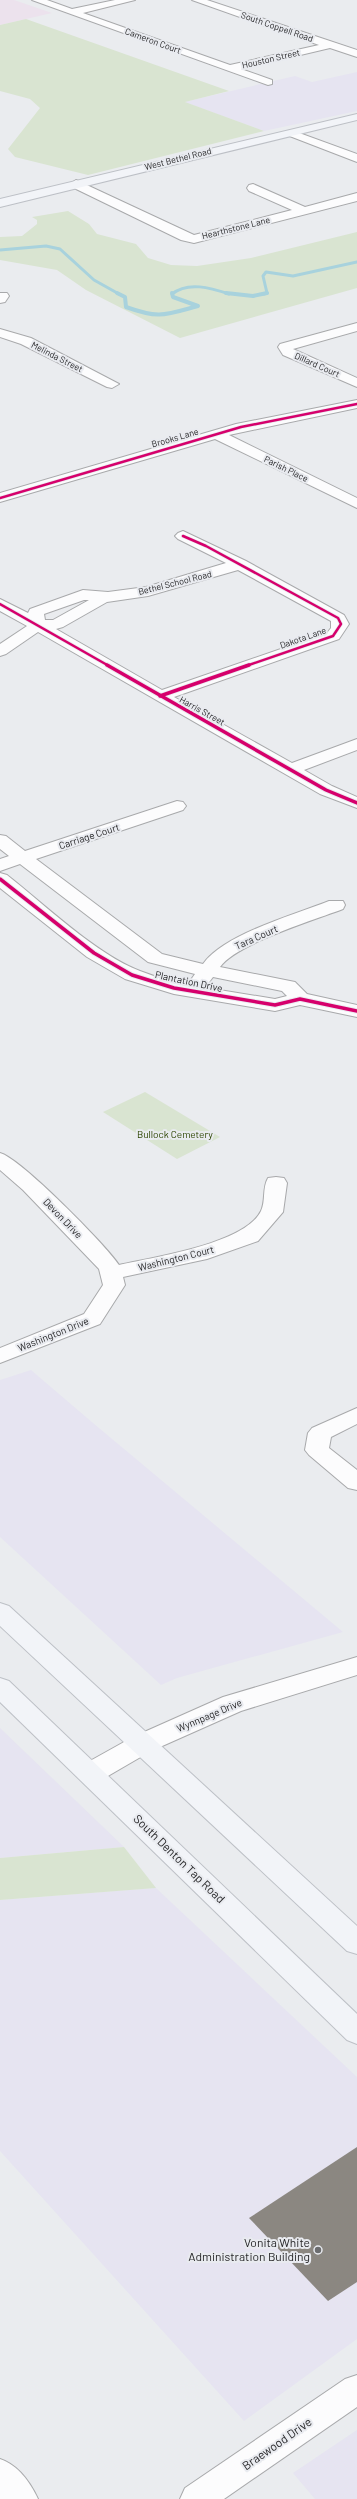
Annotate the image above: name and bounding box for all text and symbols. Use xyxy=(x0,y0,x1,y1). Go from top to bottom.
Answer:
street label: South Coppell Road xyxy=(240,9,315,44)
street label: Cameron Court xyxy=(124,25,183,56)
street label: Houston Street xyxy=(241,46,301,71)
street label: West Bethel Road xyxy=(143,145,213,172)
street label: Hearthstone Lane xyxy=(201,214,271,241)
street label: Melinda Street xyxy=(30,339,85,374)
street label: Dillard Court xyxy=(293,350,342,379)
street label: Brooks Lane xyxy=(150,425,200,450)
street label: Parish Place xyxy=(262,453,310,484)
street label: Bethel School Road xyxy=(137,568,213,597)
street label: Dakota Lane xyxy=(278,624,328,651)
street label: Harris Street xyxy=(178,694,227,728)
street label: Carriage Court xyxy=(57,820,121,851)
street label: Tara Court xyxy=(233,922,280,952)
street label: Plantation Drive xyxy=(154,968,224,994)
park label: Bullock Cemetery xyxy=(137,1128,213,1140)
street label: Devon Drive xyxy=(41,1195,85,1241)
street label: Washington Court xyxy=(137,1243,215,1273)
street label: Washington Drive xyxy=(16,1314,90,1354)
street label: Wynnpage Drive xyxy=(175,1696,243,1734)
street label: South Denton Tap Road xyxy=(131,1811,228,1905)
place label: Vonita White Administration Building xyxy=(188,2235,310,2263)
marker: Vonita White Administration Building xyxy=(313,2245,323,2255)
street label: Braewood Drive xyxy=(239,2414,314,2472)

